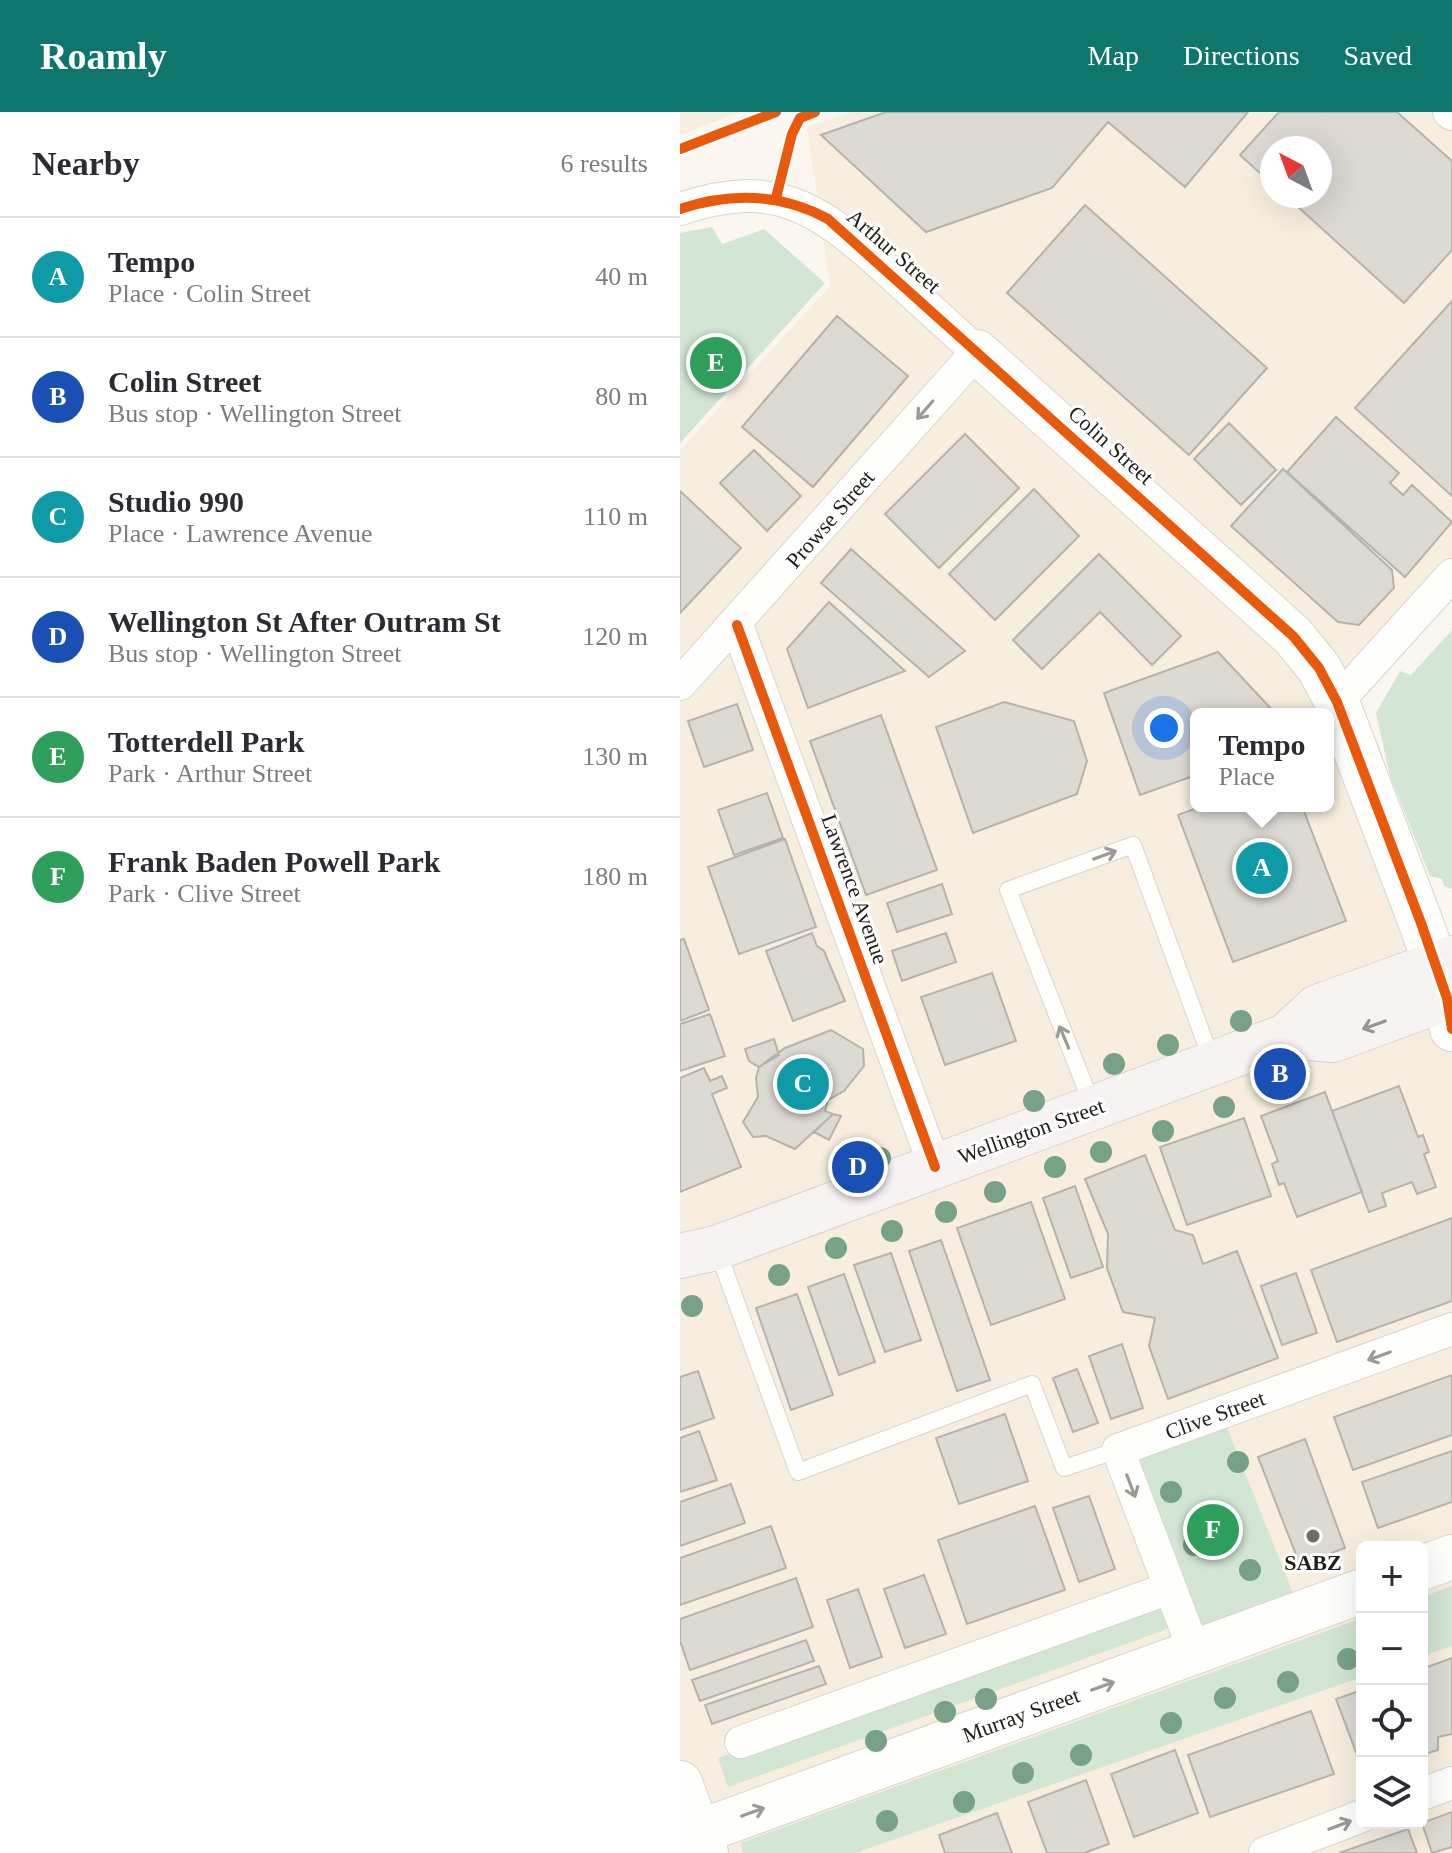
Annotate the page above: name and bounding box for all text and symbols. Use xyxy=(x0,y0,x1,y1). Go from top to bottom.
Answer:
text: Roamly xyxy=(40,35,167,77)
text: Map xyxy=(1088,40,1139,71)
text: Directions xyxy=(1183,40,1300,71)
text: Saved xyxy=(1344,40,1412,71)
north arrow xyxy=(1260,136,1332,208)
text: Nearby xyxy=(32,145,140,182)
text: 6 results xyxy=(561,149,648,178)
street label: Arthur Street xyxy=(842,204,946,298)
text: Tempo xyxy=(108,245,195,278)
text: A xyxy=(49,262,67,291)
text: 40 m xyxy=(595,262,648,291)
text: Place · Colin Street xyxy=(108,279,311,308)
pin: E xyxy=(690,333,742,393)
text: Colin Street xyxy=(108,365,262,398)
text: B xyxy=(49,382,67,411)
text: 80 m xyxy=(595,382,648,411)
text: Bus stop · Wellington Street xyxy=(108,399,402,428)
one-way arrow xyxy=(917,400,935,420)
street label: Colin Street xyxy=(1063,400,1159,490)
street label: Prowse Street xyxy=(781,465,879,573)
text: Studio 990 xyxy=(108,485,244,518)
text: C xyxy=(49,502,67,531)
text: 110 m xyxy=(583,502,648,531)
text: Place · Lawrence Avenue xyxy=(108,519,372,548)
text: Wellington St After Outram St xyxy=(108,605,501,638)
text: D xyxy=(49,622,67,651)
text: 120 m xyxy=(582,622,648,651)
text: Bus stop · Wellington Street xyxy=(108,639,402,668)
your location xyxy=(1144,708,1184,748)
popup xyxy=(1190,708,1334,812)
text: Totterdell Park xyxy=(108,725,304,758)
text: Tempo xyxy=(1218,728,1306,761)
text: E xyxy=(49,742,67,771)
text: 130 m xyxy=(582,742,648,771)
text: Park · Arthur Street xyxy=(108,759,312,788)
text: Place xyxy=(1218,762,1275,791)
street label: Lawrence Avenue xyxy=(816,811,894,967)
pin: A xyxy=(1236,838,1288,898)
text: Frank Baden Powell Park xyxy=(108,845,441,878)
one-way arrow xyxy=(1092,847,1117,862)
text: F xyxy=(50,862,66,891)
text: 180 m xyxy=(582,862,648,891)
text: Park · Clive Street xyxy=(108,879,301,908)
one-way arrow xyxy=(1362,1019,1386,1033)
one-way arrow xyxy=(1056,1025,1070,1050)
pin: B xyxy=(1254,1044,1306,1104)
pin: C xyxy=(777,1054,829,1114)
street label: Wellington Street xyxy=(954,1093,1108,1169)
pin: D xyxy=(832,1137,884,1197)
one-way arrow xyxy=(1367,1350,1391,1364)
street label: Clive Street xyxy=(1162,1385,1268,1445)
one-way arrow xyxy=(1125,1473,1139,1498)
pin: F xyxy=(1187,1500,1239,1560)
marker: SABZ xyxy=(1304,1527,1322,1545)
map controls xyxy=(1356,1541,1428,1829)
button: + xyxy=(1356,1541,1428,1613)
place label: SABZ xyxy=(1284,1550,1342,1575)
button: − xyxy=(1356,1613,1428,1685)
one-way arrow xyxy=(1090,1678,1115,1692)
street label: Murray Street xyxy=(959,1682,1083,1748)
button: locate xyxy=(1356,1685,1428,1757)
button: layers xyxy=(1356,1757,1428,1829)
one-way arrow xyxy=(740,1804,765,1818)
one-way arrow xyxy=(1327,1817,1352,1831)

